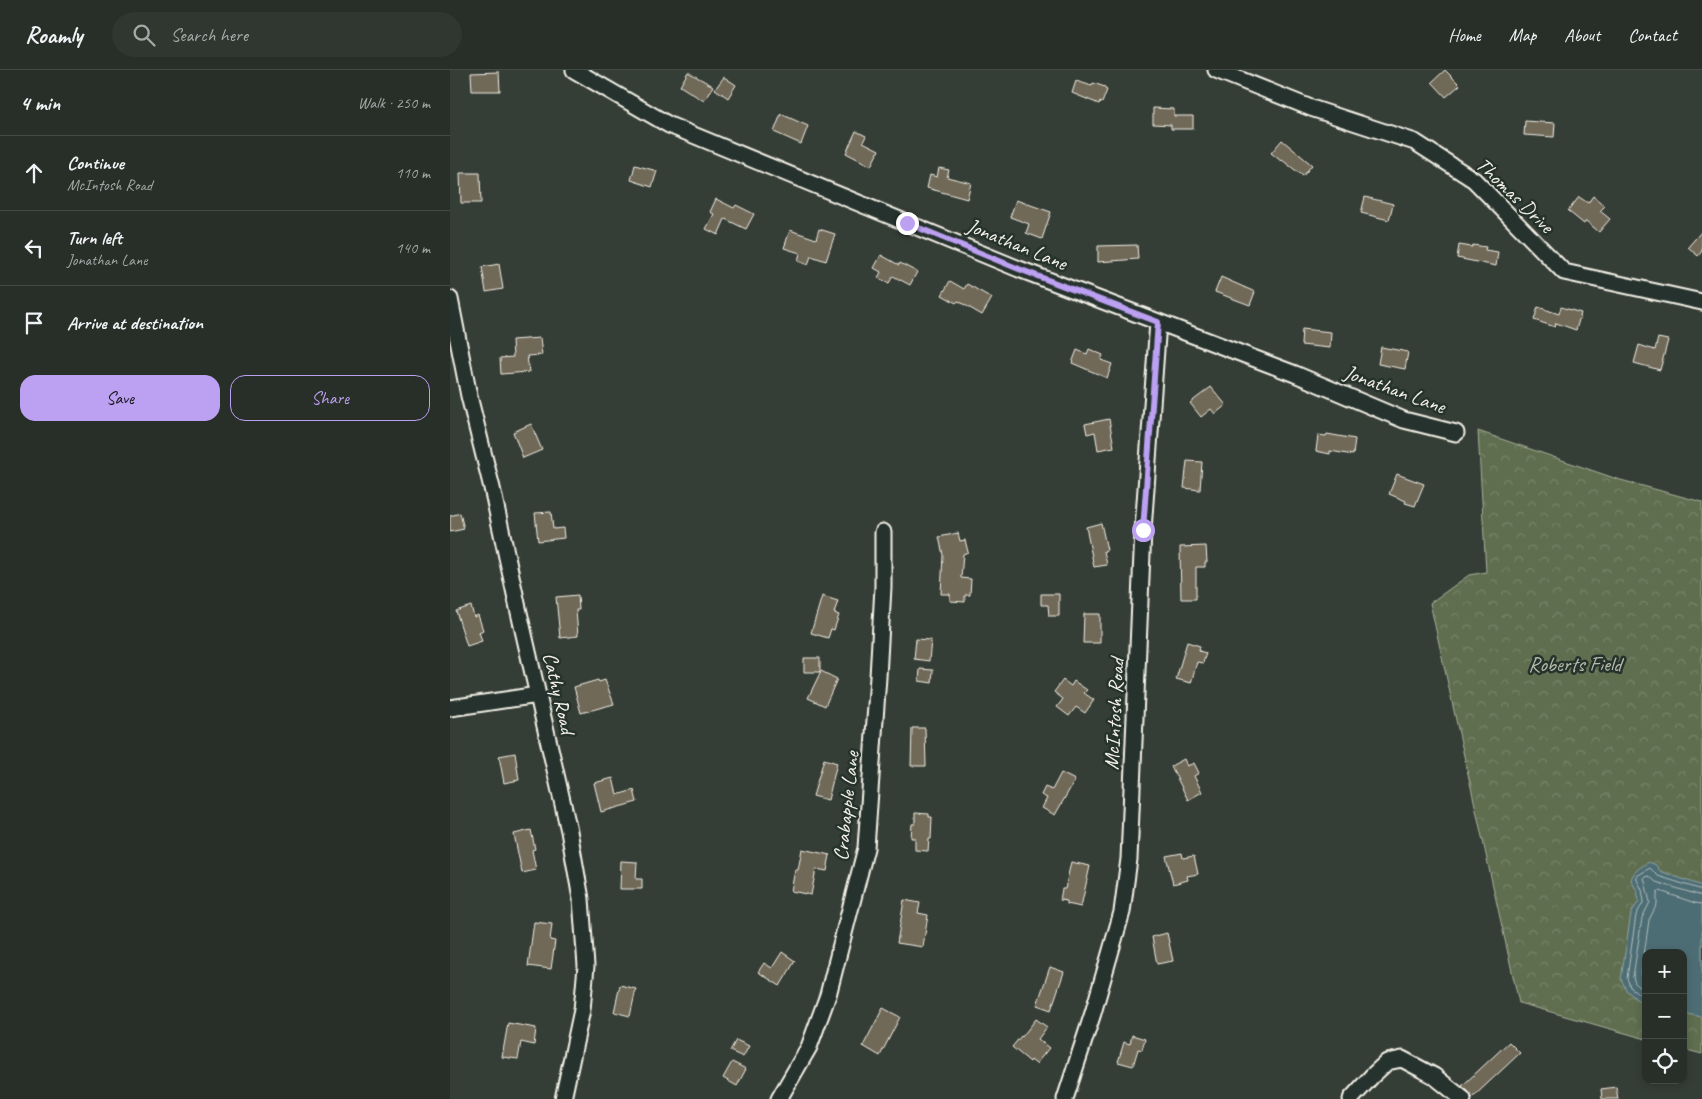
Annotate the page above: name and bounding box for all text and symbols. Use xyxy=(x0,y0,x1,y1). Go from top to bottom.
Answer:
search box xyxy=(112,12,462,57)
text: Roamly xyxy=(25,20,82,50)
icon: search xyxy=(130,21,158,49)
text: Search here xyxy=(170,23,248,47)
text: Home xyxy=(1448,24,1481,46)
text: Map xyxy=(1509,24,1536,46)
text: About xyxy=(1564,24,1600,46)
text: Contact xyxy=(1628,24,1677,46)
text: 4 min xyxy=(20,90,60,116)
text: Walk · 250 m xyxy=(358,93,430,113)
text: Continue xyxy=(67,151,124,175)
street label: Thomas Drive xyxy=(1471,151,1561,240)
icon: ahead xyxy=(20,159,48,187)
text: 110 m xyxy=(396,163,430,183)
text: McIntosh Road xyxy=(67,175,152,195)
route end xyxy=(896,212,919,235)
street label: Jonathan Lane xyxy=(962,212,1072,276)
text: Turn left xyxy=(67,226,122,250)
icon: left xyxy=(20,234,48,262)
text: 140 m xyxy=(396,238,430,258)
text: Jonathan Lane xyxy=(67,250,147,270)
icon: arrive xyxy=(20,309,48,337)
text: Arrive at destination xyxy=(67,311,203,335)
street label: Jonathan Lane xyxy=(1340,358,1450,420)
button: Save xyxy=(20,375,220,421)
button: Share xyxy=(230,375,430,421)
route start xyxy=(1132,519,1155,542)
street label: Cathy Road xyxy=(537,650,582,740)
park label: Roberts Field xyxy=(1528,651,1624,677)
street label: McIntosh Road xyxy=(1098,655,1130,771)
street label: Crabapple Lane xyxy=(827,749,865,862)
map controls xyxy=(1642,949,1687,1084)
button: + xyxy=(1642,949,1687,994)
button: − xyxy=(1642,994,1687,1039)
button: locate xyxy=(1642,1039,1687,1084)

